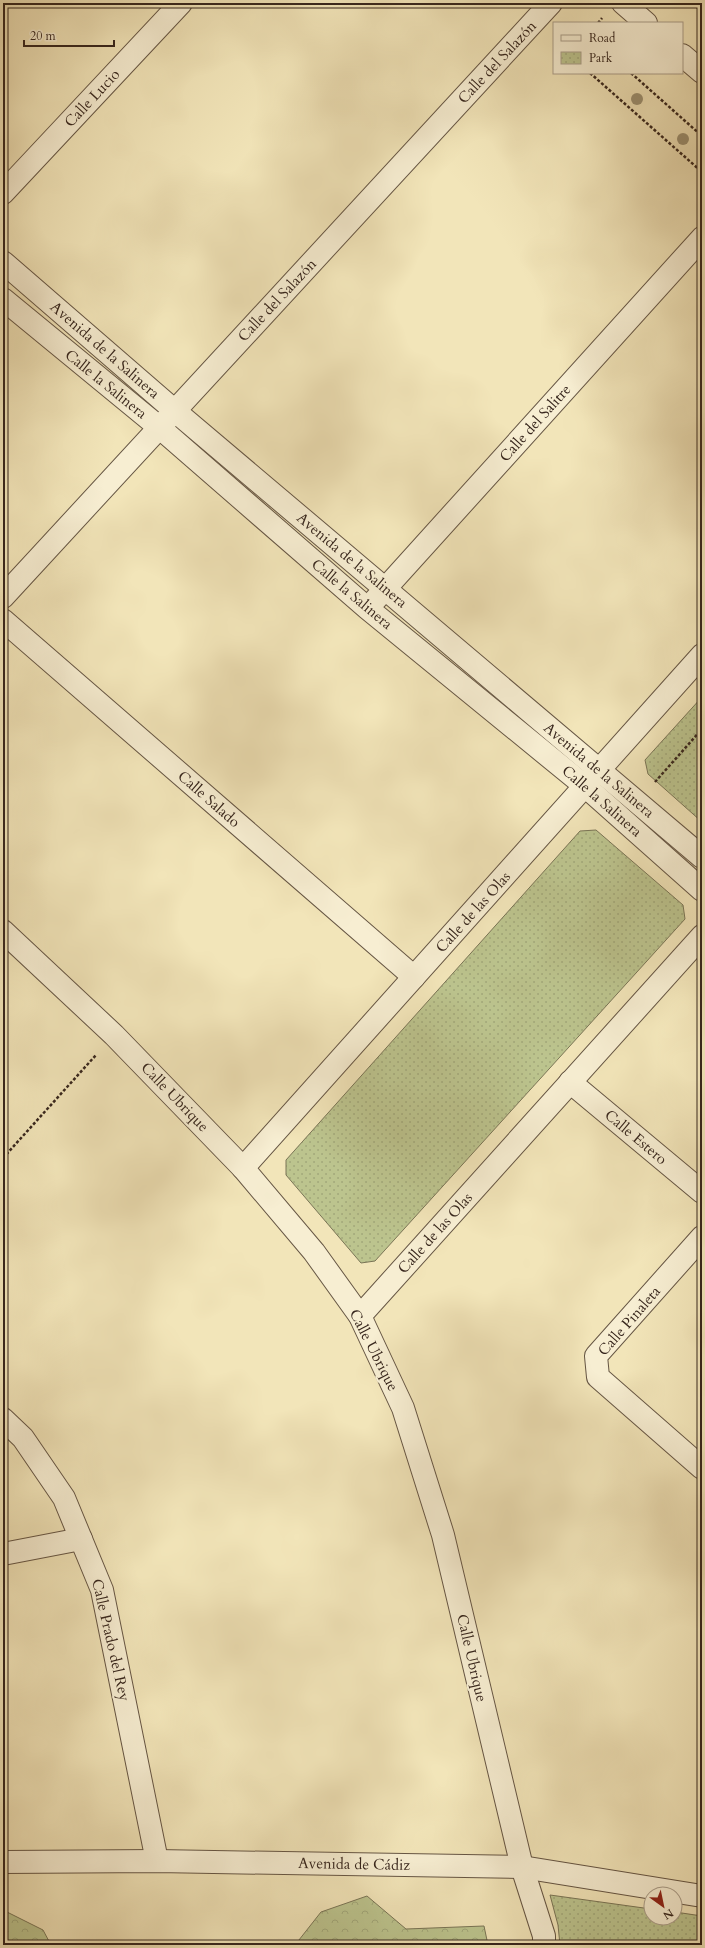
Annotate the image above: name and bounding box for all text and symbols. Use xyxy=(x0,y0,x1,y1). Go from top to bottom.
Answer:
street label: Calle del Salazón xyxy=(453,16,541,108)
scale bar xyxy=(24,22,114,48)
legend xyxy=(553,22,683,74)
text: 20 m xyxy=(30,28,57,44)
text: Road xyxy=(589,30,616,46)
text: Park xyxy=(589,50,613,66)
street label: Calle Lucio xyxy=(60,65,124,131)
street label: Calle del Salazón xyxy=(233,254,321,346)
street label: Avenida de la Salinera xyxy=(46,297,164,403)
street label: Calle la Salinera xyxy=(61,345,152,424)
street label: Calle del Salitre xyxy=(495,380,575,466)
street label: Avenida de la Salinera xyxy=(292,508,412,613)
street label: Calle la Salinera xyxy=(307,554,397,634)
street label: Avenida de la Salinera xyxy=(539,718,659,823)
street label: Calle la Salinera xyxy=(558,761,647,842)
street label: Calle Salado xyxy=(173,766,245,832)
street label: Calle de las Olas xyxy=(431,867,515,957)
street label: Calle Ubrique xyxy=(137,1058,213,1136)
street label: Calle Estero xyxy=(601,1105,671,1169)
street label: Calle de las Olas xyxy=(393,1188,477,1278)
street label: Calle Pinaleta xyxy=(593,1281,665,1360)
street label: Calle Ubrique xyxy=(345,1306,403,1395)
street label: Calle Prado del Rey xyxy=(87,1577,135,1703)
street label: Calle Ubrique xyxy=(452,1612,492,1704)
street label: Avenida de Cádiz xyxy=(298,1853,410,1875)
north arrow xyxy=(643,1886,683,1926)
text: N xyxy=(660,1905,676,1923)

